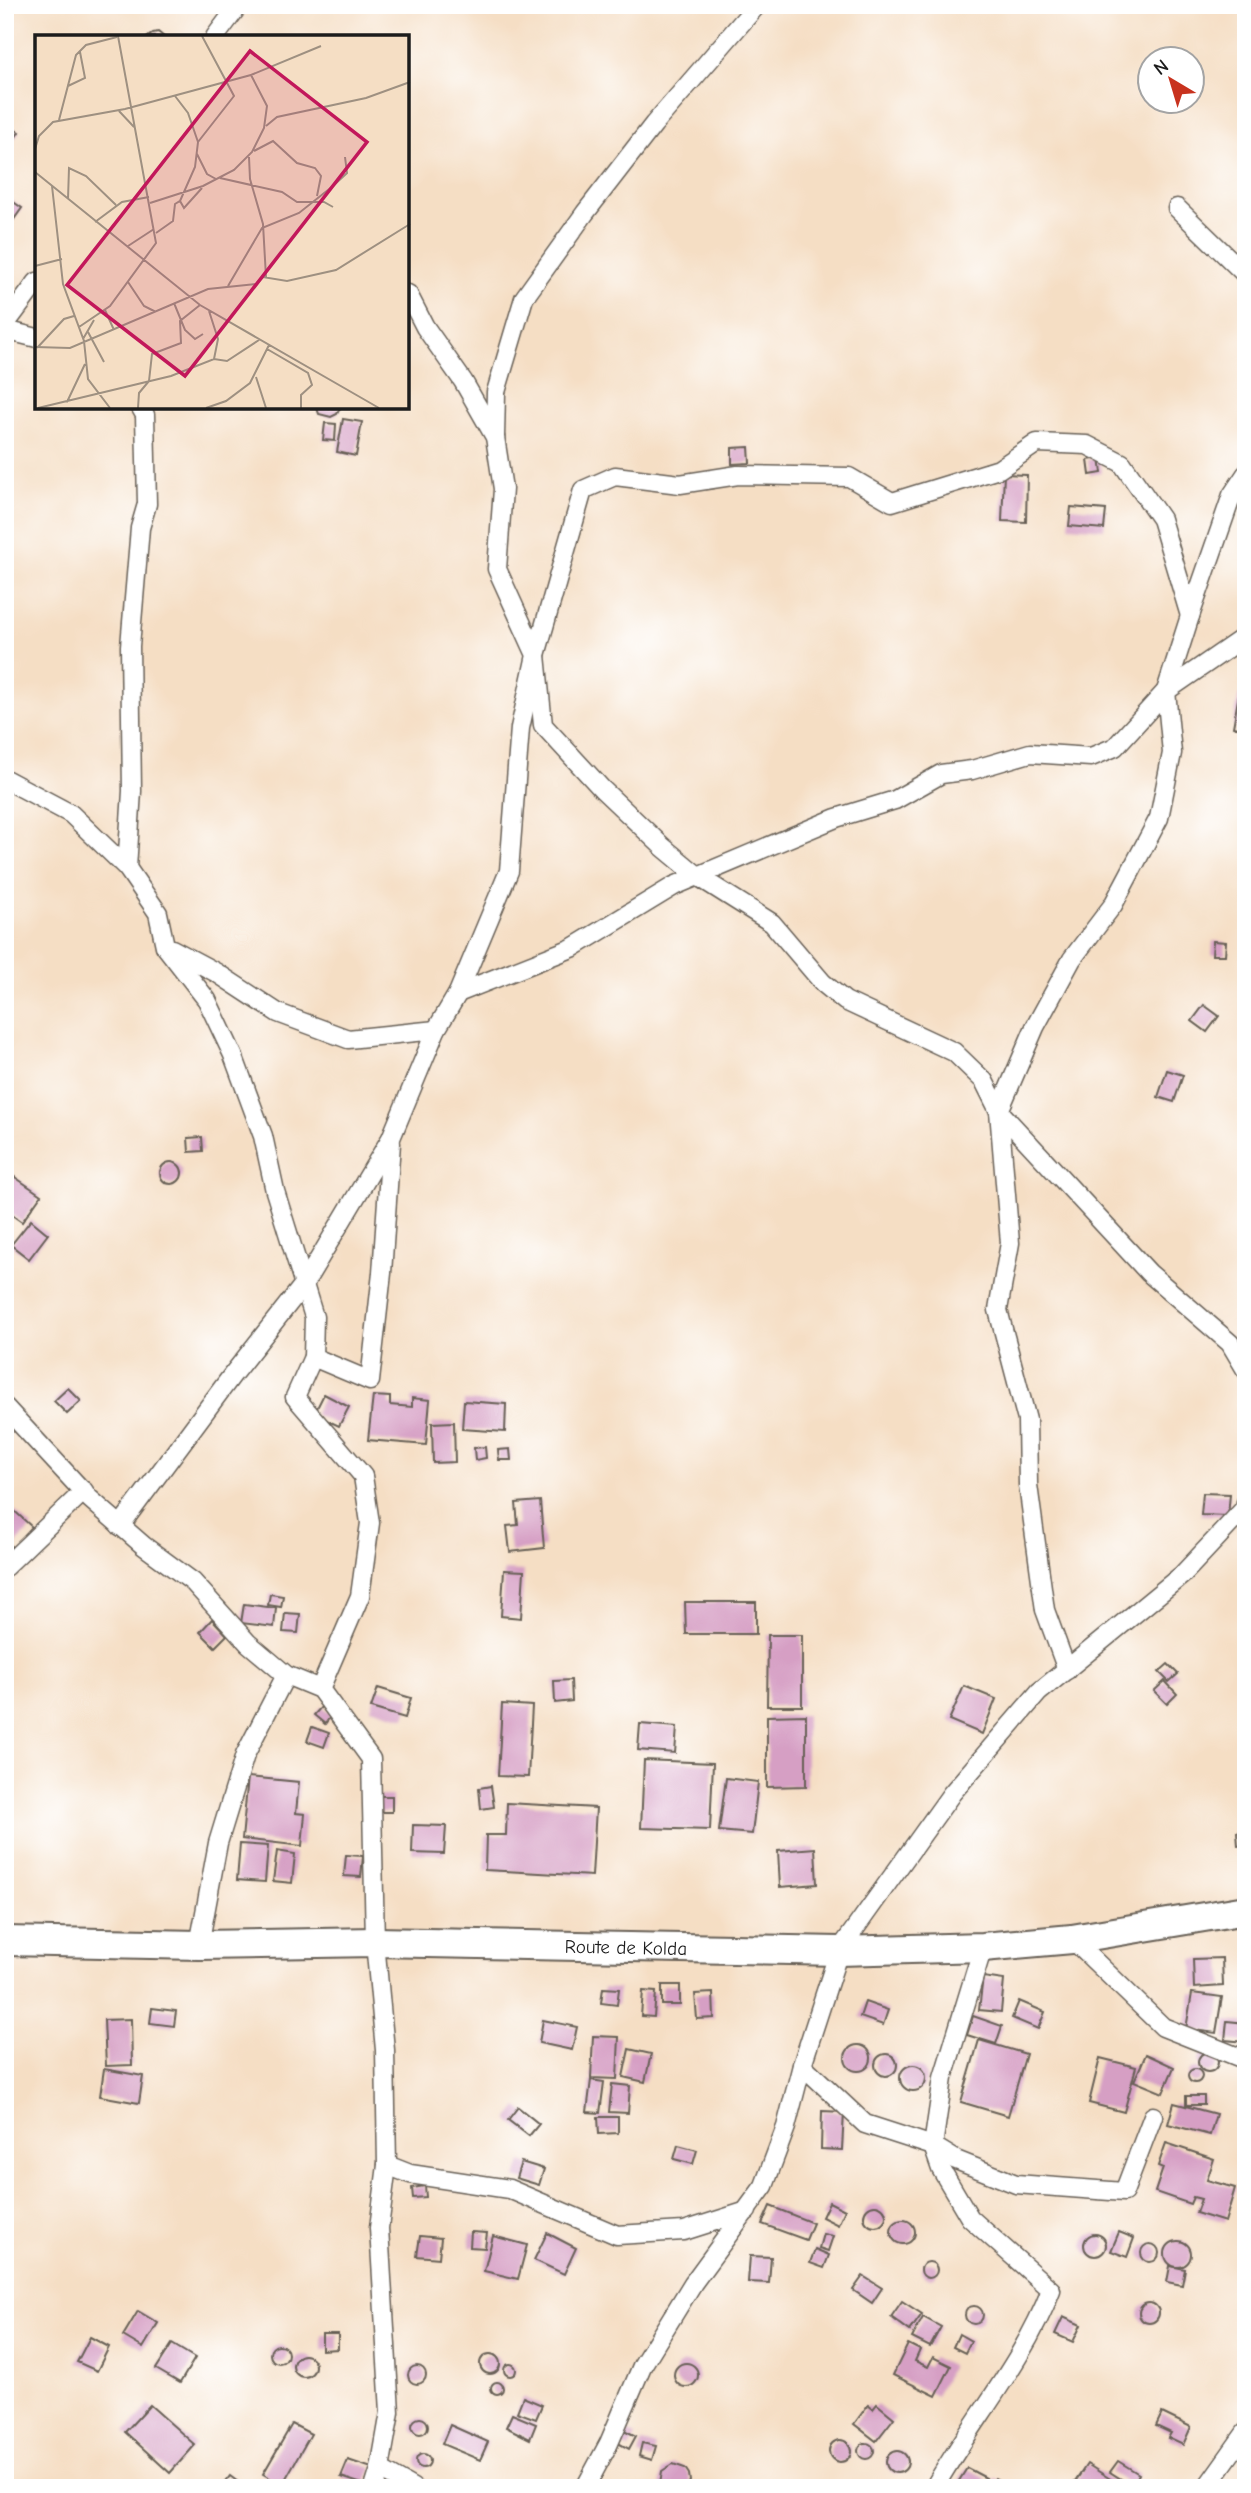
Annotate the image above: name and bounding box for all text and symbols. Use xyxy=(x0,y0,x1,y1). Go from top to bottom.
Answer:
inset map xyxy=(35,35,410,410)
north arrow xyxy=(1136,46,1206,116)
text: N xyxy=(1149,55,1173,80)
street label: Route de Kolda xyxy=(564,1936,687,1960)

